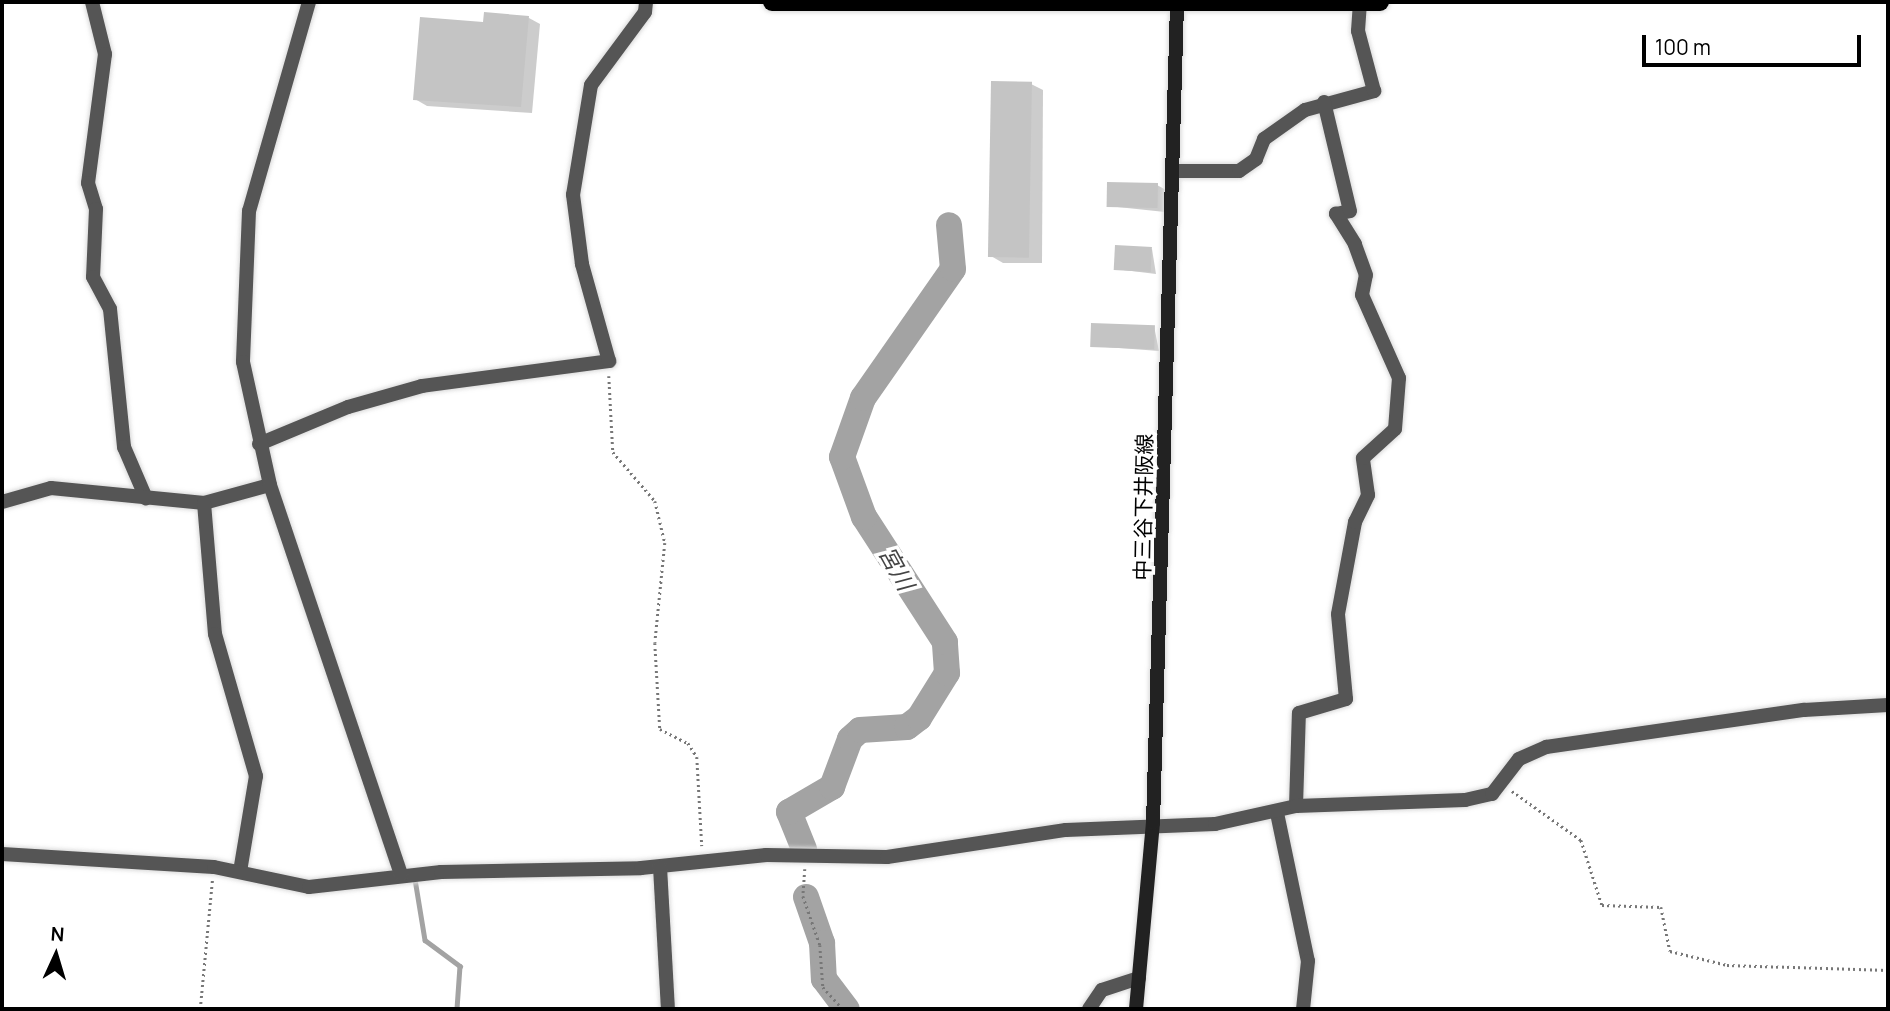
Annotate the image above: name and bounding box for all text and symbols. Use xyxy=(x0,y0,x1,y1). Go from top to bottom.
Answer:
scale bar xyxy=(1645,21,1864,65)
text: 100 m xyxy=(1655,33,1711,61)
street label: 中三谷下井阪線 xyxy=(1129,433,1157,581)
water label: 宮川 xyxy=(874,541,920,595)
north arrow xyxy=(21,920,91,990)
text: N xyxy=(50,921,65,947)

